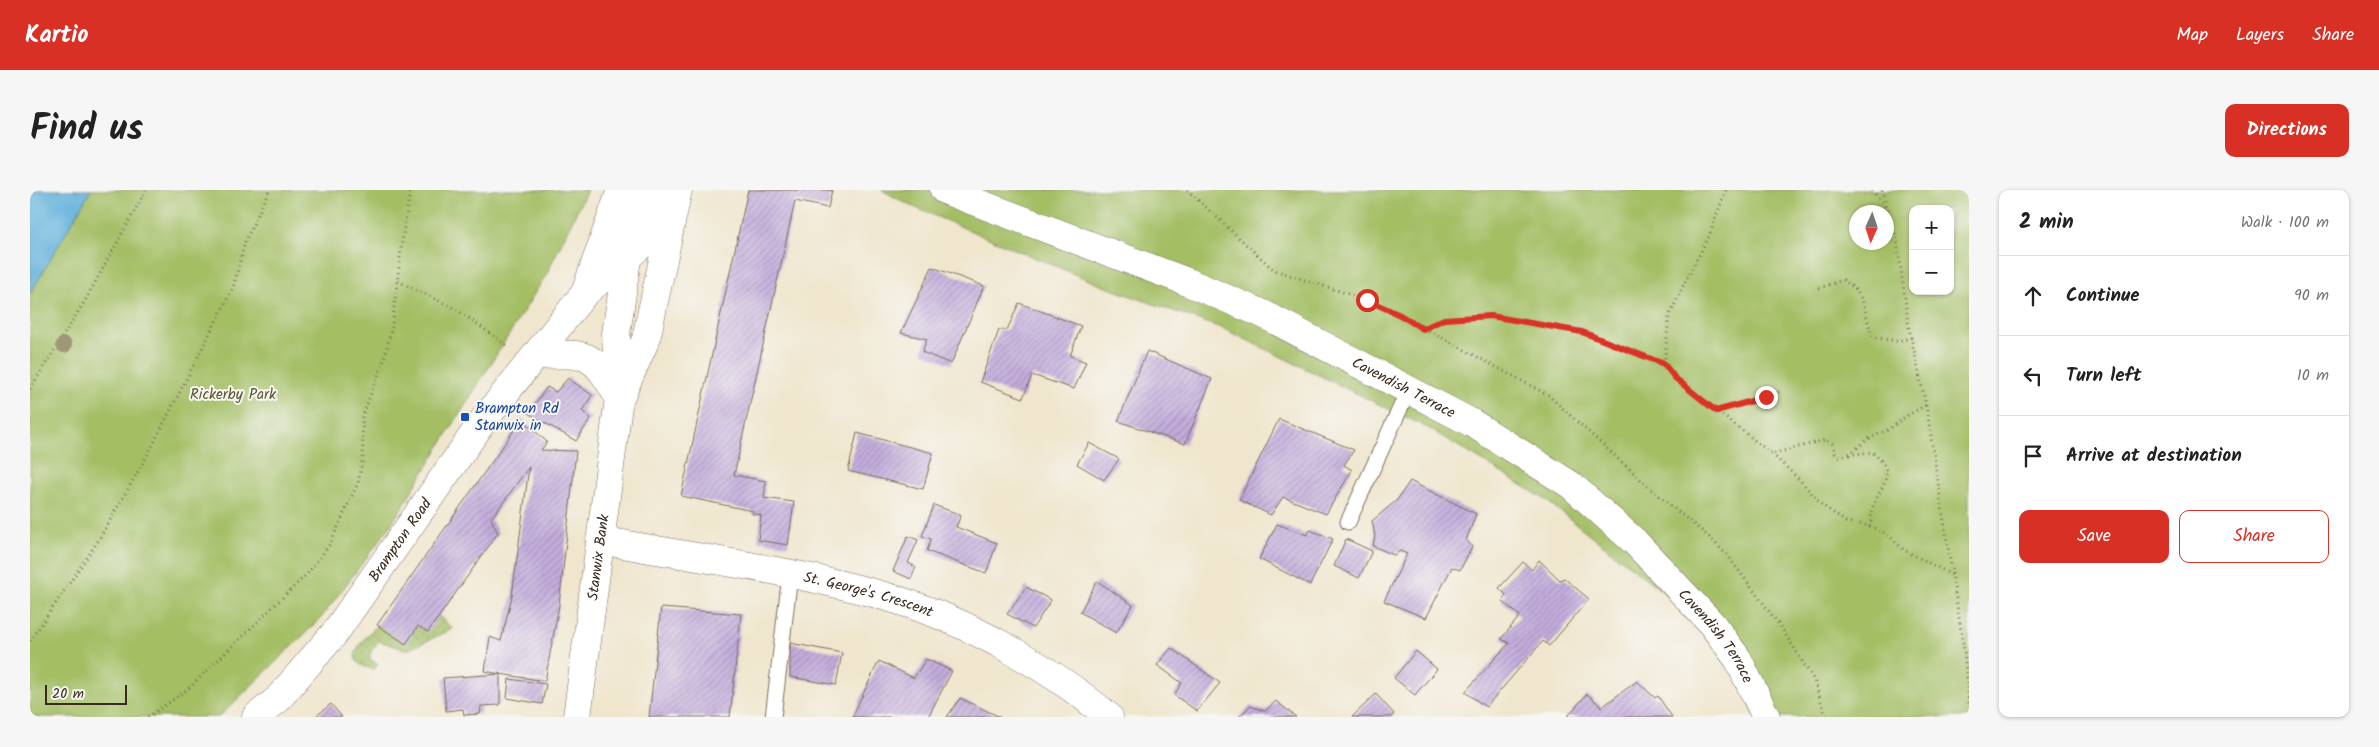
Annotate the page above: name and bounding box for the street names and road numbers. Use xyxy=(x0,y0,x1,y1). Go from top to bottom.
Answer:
street label: Cavendish Terrace xyxy=(1347,351,1460,425)
street label: Brampton Road xyxy=(363,493,439,587)
street label: Stanwix Bank xyxy=(581,512,617,602)
street label: St. George's Crescent xyxy=(801,566,937,625)
street label: Cavendish Terrace xyxy=(1672,584,1759,688)

